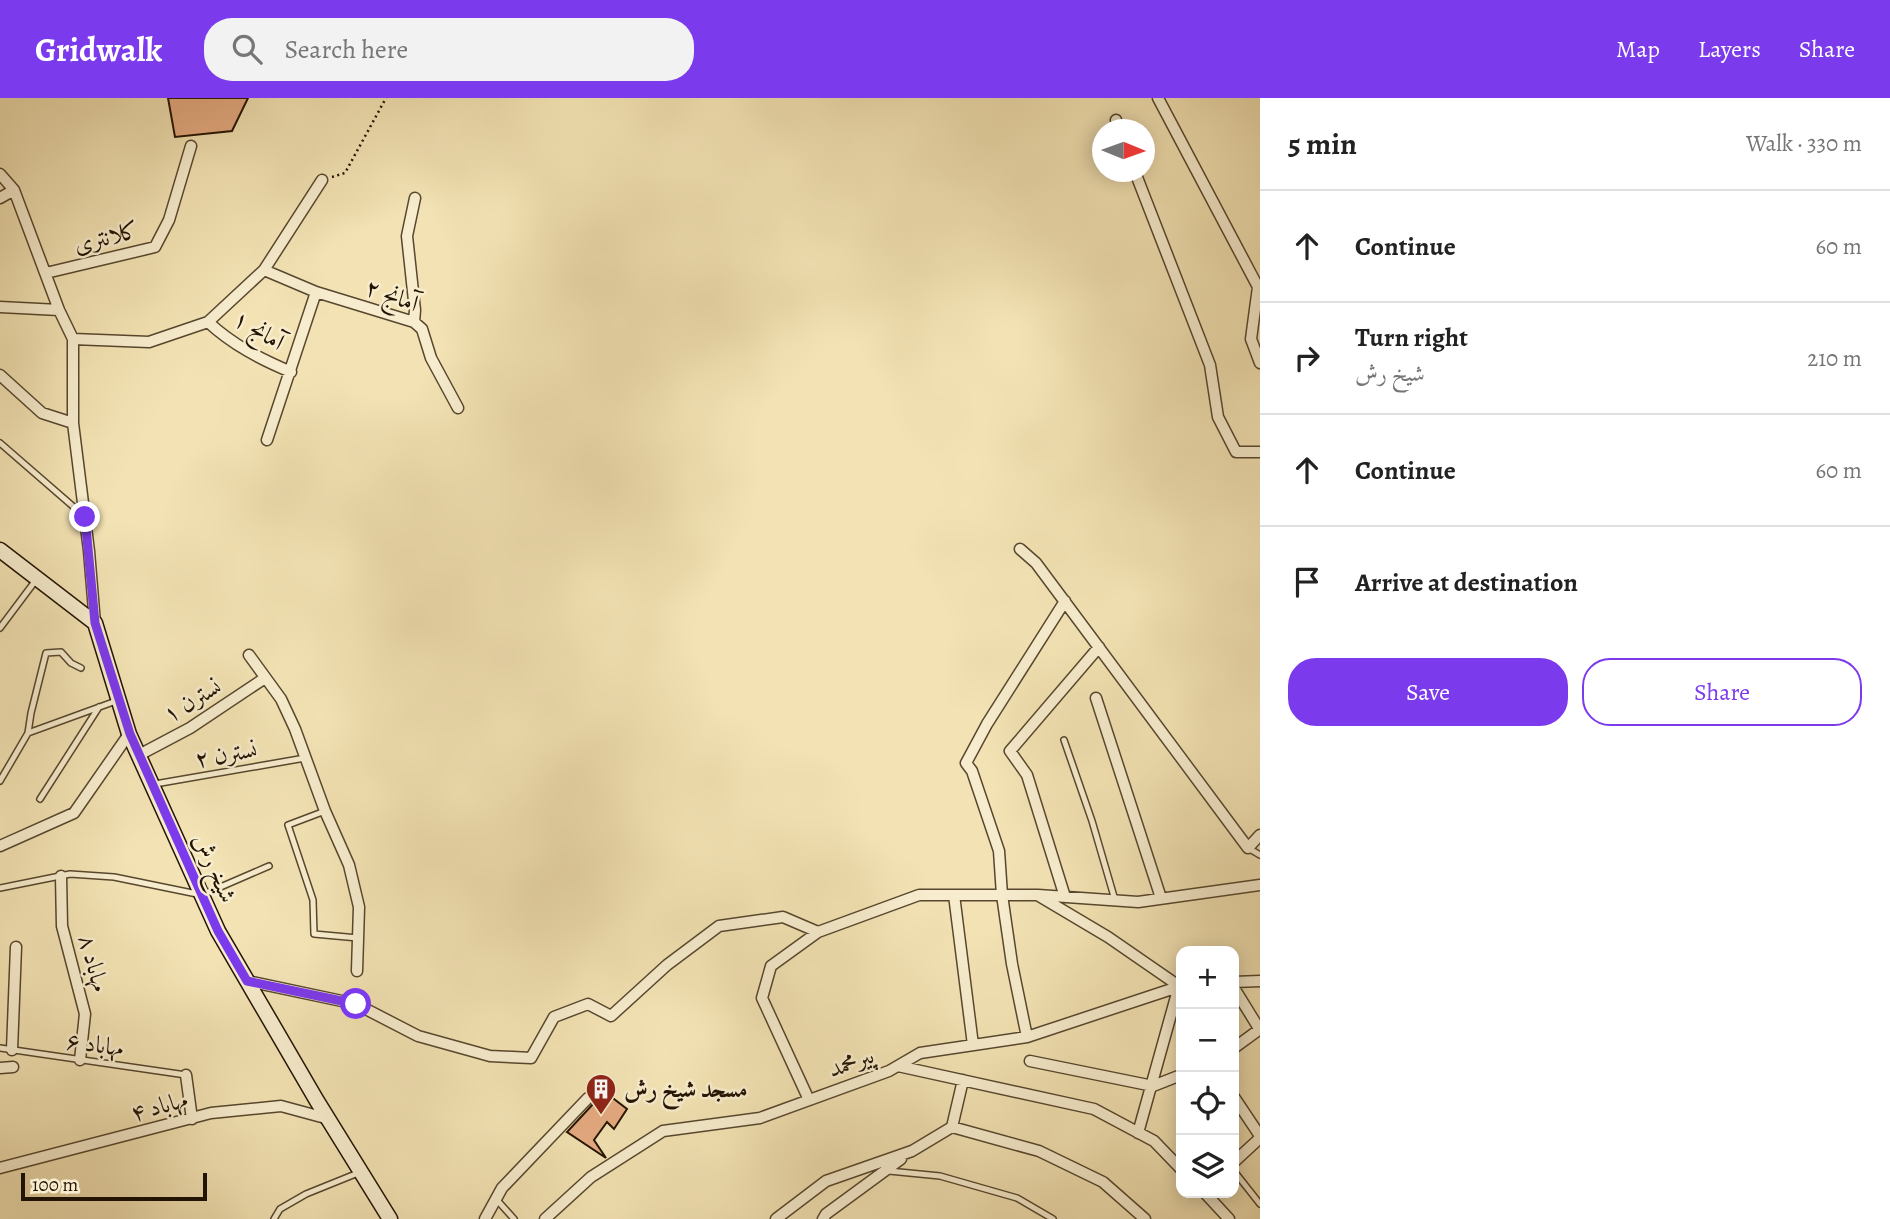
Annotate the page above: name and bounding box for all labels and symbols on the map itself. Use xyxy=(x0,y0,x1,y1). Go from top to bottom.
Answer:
north arrow xyxy=(1092,119,1155,182)
street label: کلانتری xyxy=(70,213,142,261)
street label: آمانج ۲ xyxy=(360,271,426,324)
street label: آمانج ۱ xyxy=(225,302,293,363)
route end xyxy=(69,501,100,532)
street label: نسترن ۱ xyxy=(157,670,227,730)
street label: نسترن ۲ xyxy=(192,733,260,775)
street label: شیخ رش xyxy=(181,828,244,910)
street label: مهاباد ۸ xyxy=(71,931,117,995)
route start xyxy=(340,988,371,1019)
street label: مهاباد ۶ xyxy=(64,1024,126,1064)
street label: پیرمحمد xyxy=(824,1039,880,1086)
building icon: مسجد شیخ رش xyxy=(584,1072,618,1116)
place label: مسجد شیخ رش xyxy=(624,1073,748,1111)
street label: مهاباد ۴ xyxy=(127,1083,191,1129)
scale bar xyxy=(21,1170,206,1202)

